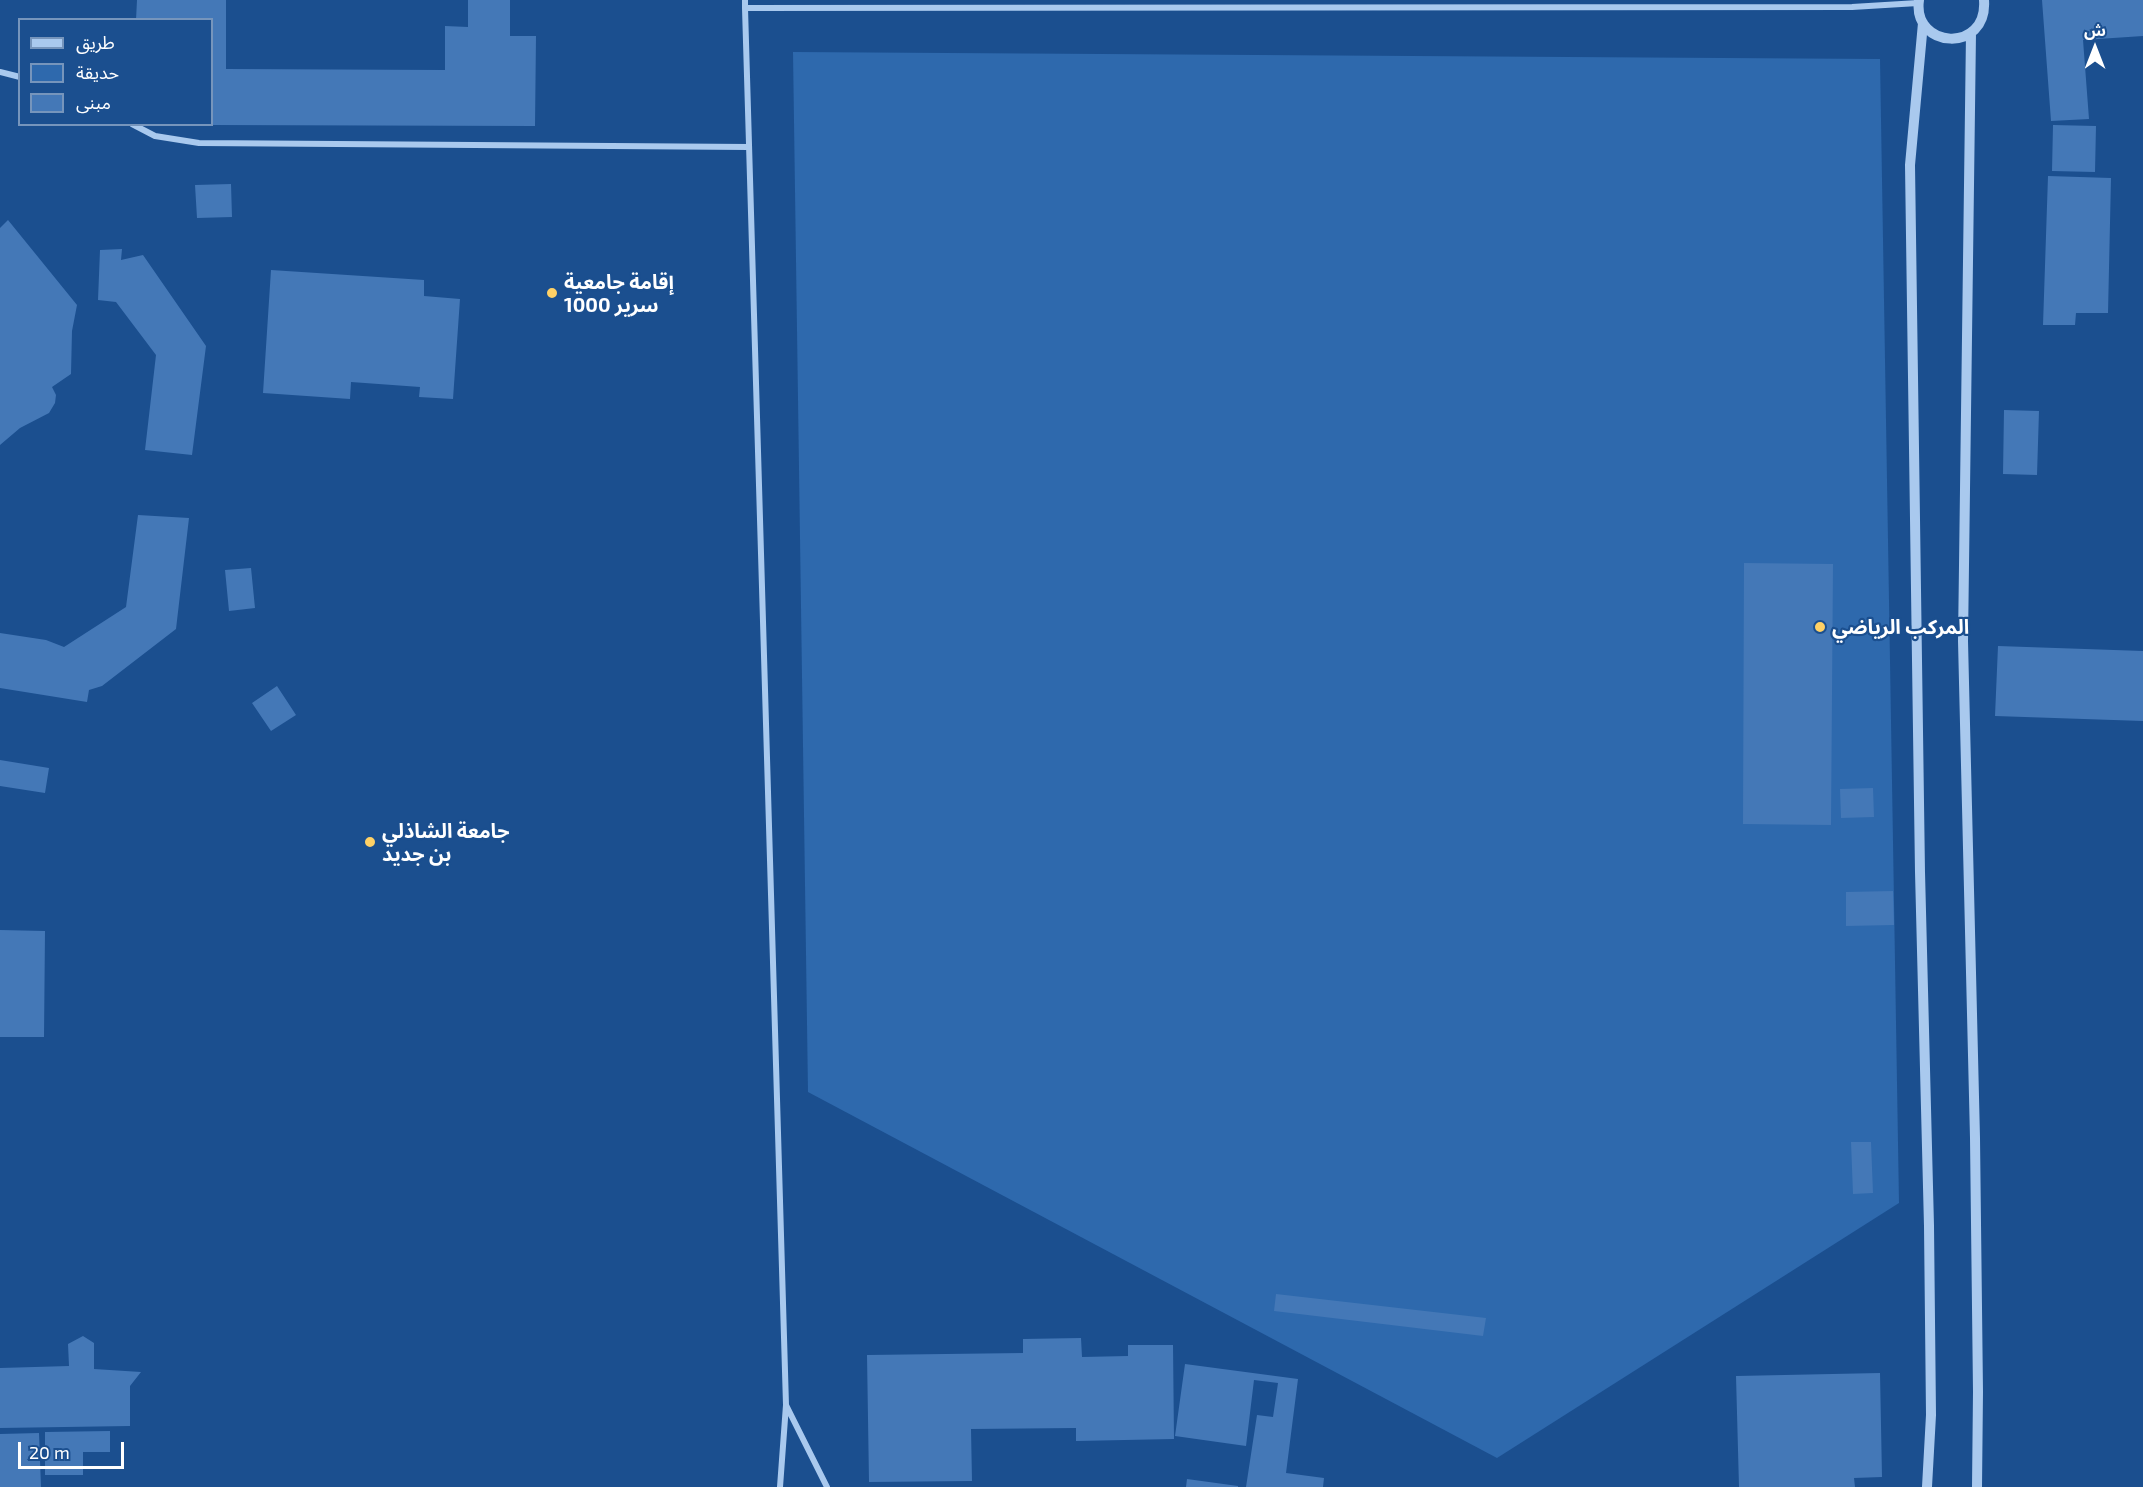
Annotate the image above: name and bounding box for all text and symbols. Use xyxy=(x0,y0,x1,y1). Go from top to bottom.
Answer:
legend xyxy=(18,18,213,126)
north arrow xyxy=(2065,18,2125,78)
text: ش xyxy=(2084,20,2106,39)
text: طريق xyxy=(76,31,115,53)
text: حديقة xyxy=(76,61,119,83)
text: مبنى xyxy=(76,91,111,113)
place label: إقامة جامعية 1000 سرير xyxy=(564,270,674,317)
marker: إقامة جامعية 1000 سرير xyxy=(545,286,559,300)
place label: المركب الرياضي xyxy=(1832,615,1969,639)
marker: المركب الرياضي xyxy=(1813,620,1827,634)
place label: جامعة الشاذلي بن جديد xyxy=(382,819,509,866)
marker: جامعة الشاذلي بن جديد xyxy=(363,835,377,849)
scale bar xyxy=(21,1430,128,1468)
text: 20 m xyxy=(29,1441,70,1463)

